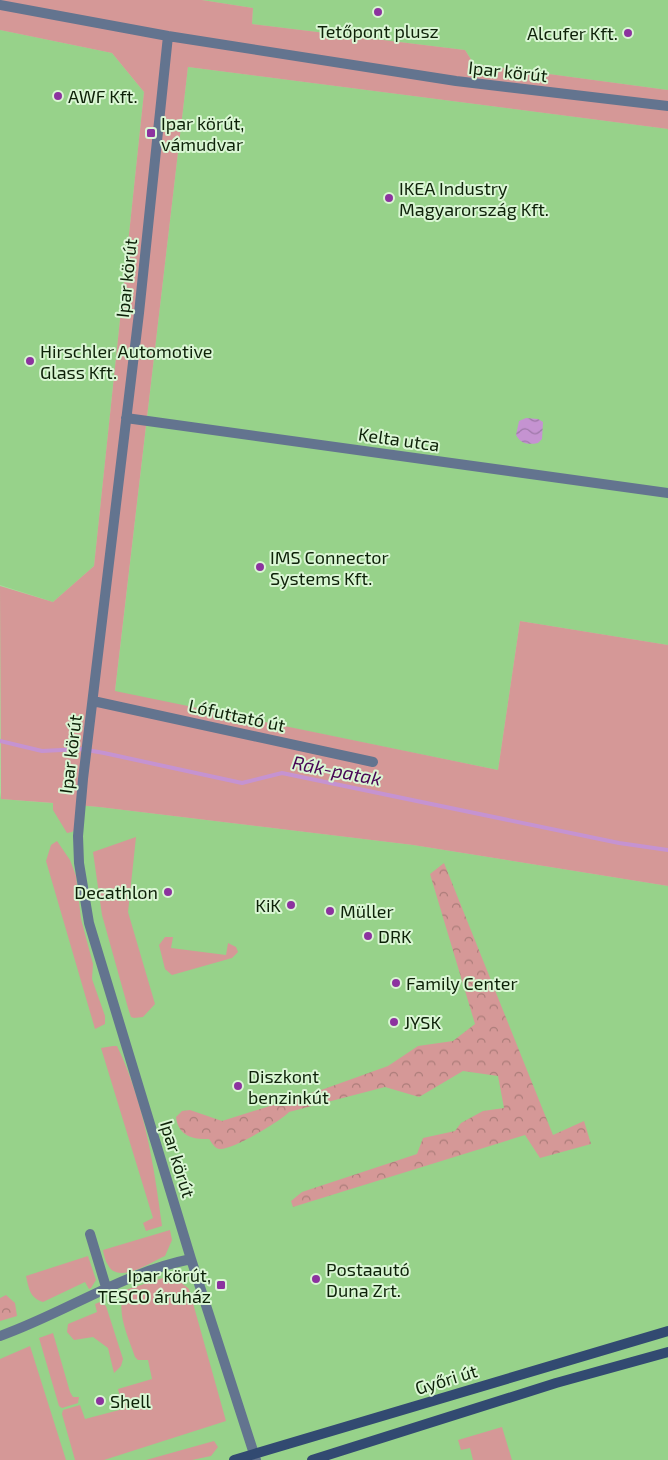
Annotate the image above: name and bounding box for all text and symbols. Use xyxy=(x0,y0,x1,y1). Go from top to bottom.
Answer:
marker: Tetőpont plusz xyxy=(372,6,384,18)
place label: Tetőpont plusz xyxy=(317,20,439,42)
place label: Alcufer Kft. xyxy=(527,22,618,44)
marker: Alcufer Kft. xyxy=(622,27,634,39)
street label: Ipar körút xyxy=(467,56,549,86)
place label: AWF Kft. xyxy=(68,85,138,107)
marker: AWF Kft. xyxy=(52,90,64,102)
place label: Ipar körút, vámudvar xyxy=(161,112,244,155)
marker: Ipar körút, vámudvar xyxy=(145,127,157,139)
place label: IKEA Industry Magyarország Kft. xyxy=(399,177,549,220)
marker: IKEA Industry Magyarország Kft. xyxy=(383,192,395,204)
street label: Ipar körút xyxy=(111,237,141,319)
place label: Hirschler Automotive Glass Kft. xyxy=(40,340,212,383)
marker: Hirschler Automotive Glass Kft. xyxy=(24,355,36,367)
street label: Kelta utca xyxy=(357,422,441,456)
place label: IMS Connector Systems Kft. xyxy=(270,546,389,589)
marker: IMS Connector Systems Kft. xyxy=(254,561,266,573)
street label: Lófuttató út xyxy=(187,694,288,736)
street label: Ipar körút xyxy=(54,713,86,795)
water label: Rák-patak xyxy=(290,750,384,790)
place label: Decathlon xyxy=(74,881,158,903)
marker: Decathlon xyxy=(162,886,174,898)
place label: KiK xyxy=(255,894,281,916)
marker: KiK xyxy=(285,899,297,911)
place label: Müller xyxy=(340,900,394,922)
marker: Müller xyxy=(324,905,336,917)
place label: DRK xyxy=(378,925,412,947)
marker: DRK xyxy=(362,930,374,942)
place label: Family Center xyxy=(406,972,518,994)
marker: Family Center xyxy=(390,977,402,989)
place label: JYSK xyxy=(404,1011,441,1033)
marker: JYSK xyxy=(388,1016,400,1028)
place label: Diszkont benzinkút xyxy=(248,1065,329,1108)
marker: Diszkont benzinkút xyxy=(232,1080,244,1092)
street label: Ipar körút xyxy=(156,1118,200,1200)
place label: Postaautó Duna Zrt. xyxy=(326,1258,410,1301)
place label: Ipar körút, TESCO áruház xyxy=(97,1264,211,1307)
marker: Postaautó Duna Zrt. xyxy=(310,1273,322,1285)
marker: Ipar körút, TESCO áruház xyxy=(215,1279,227,1291)
street label: Győri út xyxy=(412,1359,480,1399)
place label: Shell xyxy=(110,1390,152,1412)
marker: Shell xyxy=(94,1395,106,1407)

